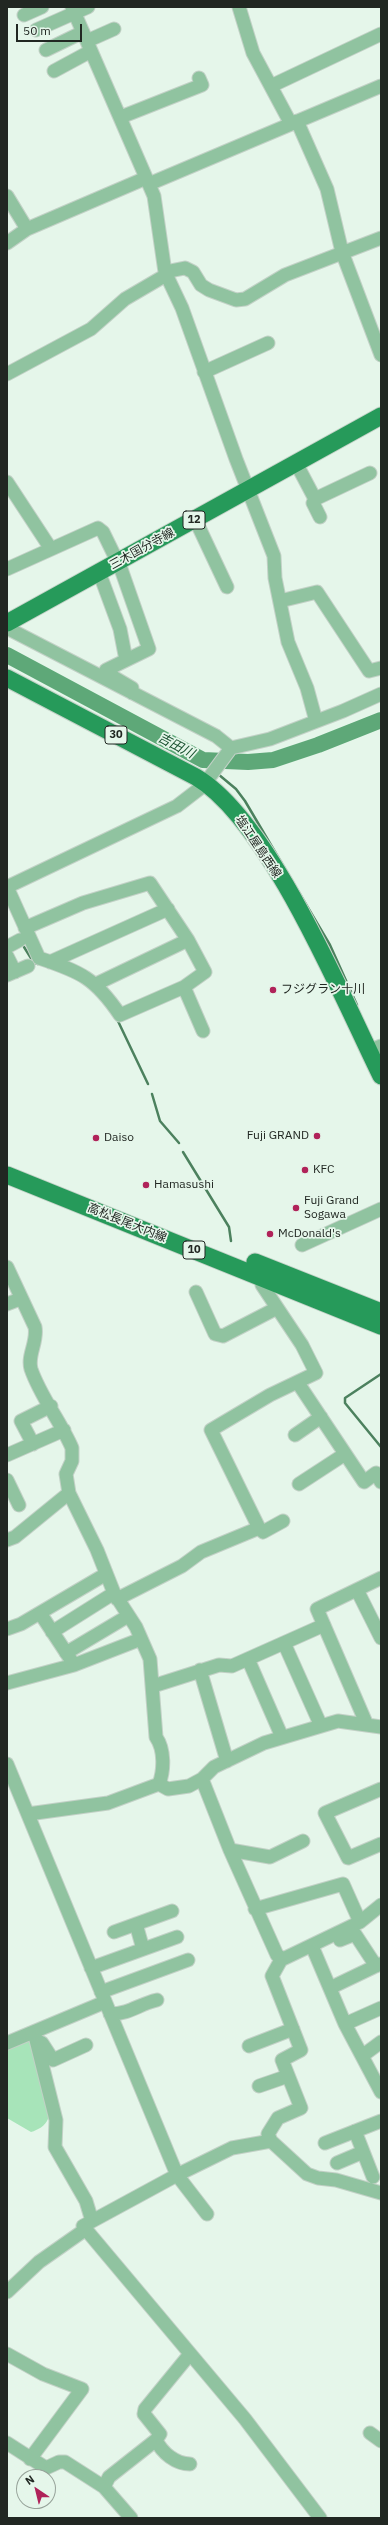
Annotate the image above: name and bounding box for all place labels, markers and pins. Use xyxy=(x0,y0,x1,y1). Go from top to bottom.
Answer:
place label: フジグラン十川 xyxy=(281,983,365,997)
marker: フジグラン十川 xyxy=(268,985,278,995)
place label: Fuji GRAND xyxy=(247,1129,309,1143)
place label: Daiso xyxy=(104,1131,134,1145)
marker: Fuji GRAND xyxy=(312,1131,322,1141)
marker: Daiso xyxy=(91,1133,101,1143)
place label: KFC xyxy=(313,1163,335,1177)
marker: KFC xyxy=(300,1165,310,1175)
place label: Hamasushi xyxy=(154,1178,214,1192)
marker: Hamasushi xyxy=(141,1180,151,1190)
place label: Fuji Grand Sogawa xyxy=(304,1194,359,1222)
marker: Fuji Grand Sogawa xyxy=(291,1203,301,1213)
place label: McDonald's xyxy=(278,1227,341,1241)
marker: McDonald's xyxy=(265,1229,275,1239)

